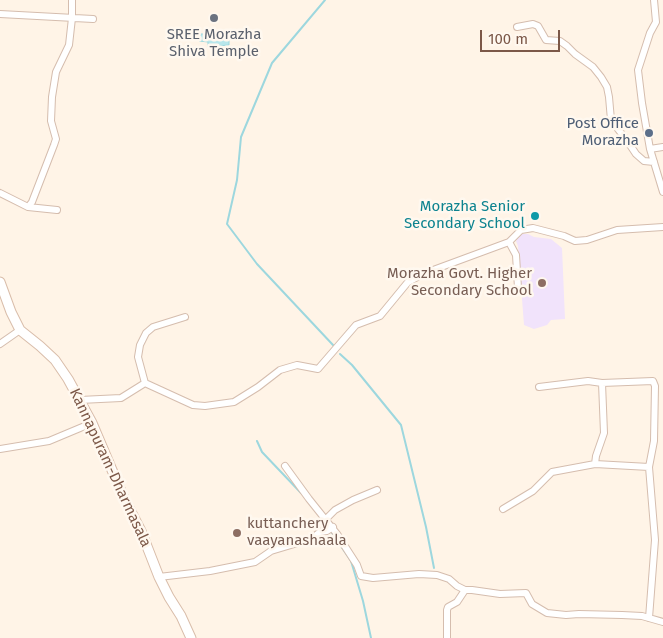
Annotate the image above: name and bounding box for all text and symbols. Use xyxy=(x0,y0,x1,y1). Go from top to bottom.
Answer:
marker: SREE Morazha Shiva Temple xyxy=(208,12,220,24)
scale bar xyxy=(483,20,563,52)
place label: SREE Morazha Shiva Temple xyxy=(167,26,261,61)
text: 100 m xyxy=(488,30,528,48)
place label: Post Office Morazha xyxy=(567,115,639,150)
marker: Post Office Morazha xyxy=(643,127,655,139)
place label: Morazha Senior Secondary School xyxy=(404,198,525,233)
marker: Morazha Senior Secondary School xyxy=(529,210,541,222)
place label: Morazha Govt. Higher Secondary School xyxy=(387,265,532,300)
marker: Morazha Govt. Higher Secondary School xyxy=(536,277,548,289)
street label: Kannapuram-Dharmasala xyxy=(65,386,155,550)
place label: kuttanchery vaayanashaala xyxy=(247,515,347,550)
marker: kuttanchery vaayanashaala xyxy=(231,527,243,539)

